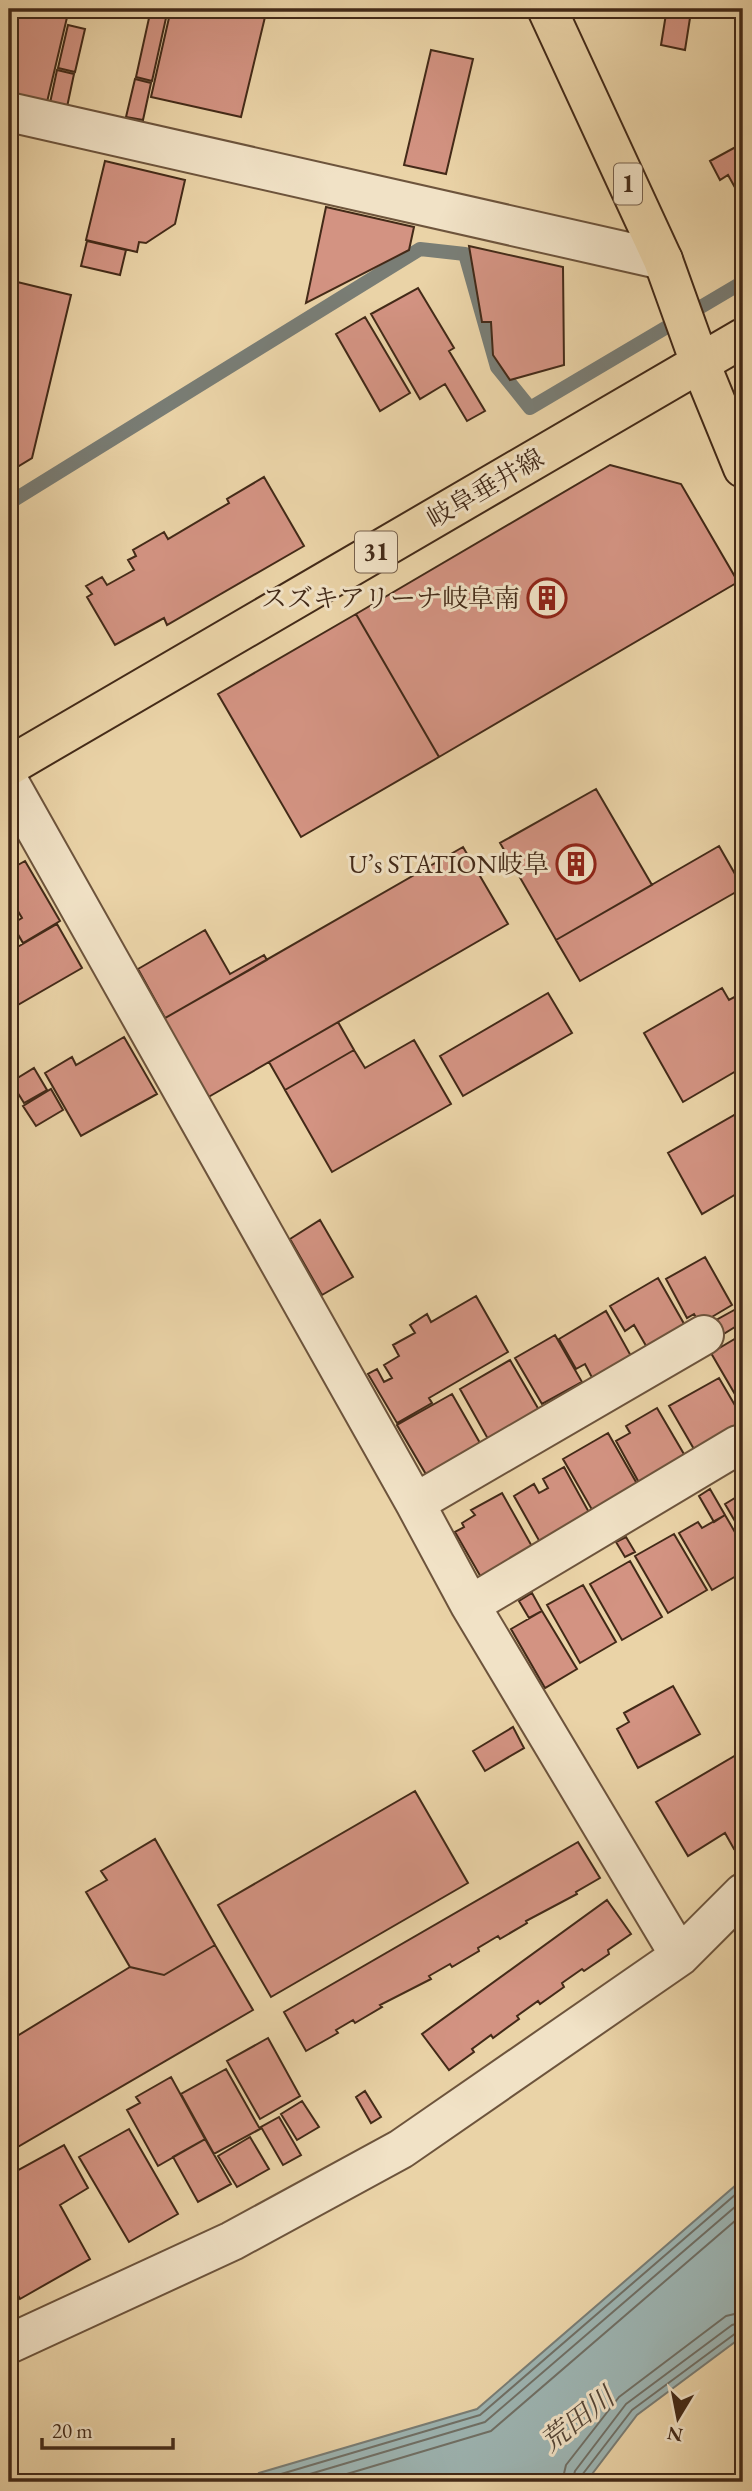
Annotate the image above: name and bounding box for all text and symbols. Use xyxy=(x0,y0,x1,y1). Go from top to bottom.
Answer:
road number: 1 xyxy=(614,164,642,204)
street label: 岐阜垂井線 xyxy=(420,441,550,535)
road number: 31 xyxy=(355,532,397,572)
building icon: スズキアリーナ岐阜南 xyxy=(526,577,568,619)
place label: スズキアリーナ岐阜南 xyxy=(261,581,520,615)
building icon: U’s STATION岐阜 xyxy=(555,843,597,885)
place label: U’s STATION岐阜 xyxy=(348,847,549,881)
water label: 荒田川 xyxy=(533,2377,624,2459)
north arrow xyxy=(644,2382,714,2452)
scale bar xyxy=(42,2407,173,2451)
text: 20 m xyxy=(52,2417,93,2444)
text: N xyxy=(665,2420,685,2448)

